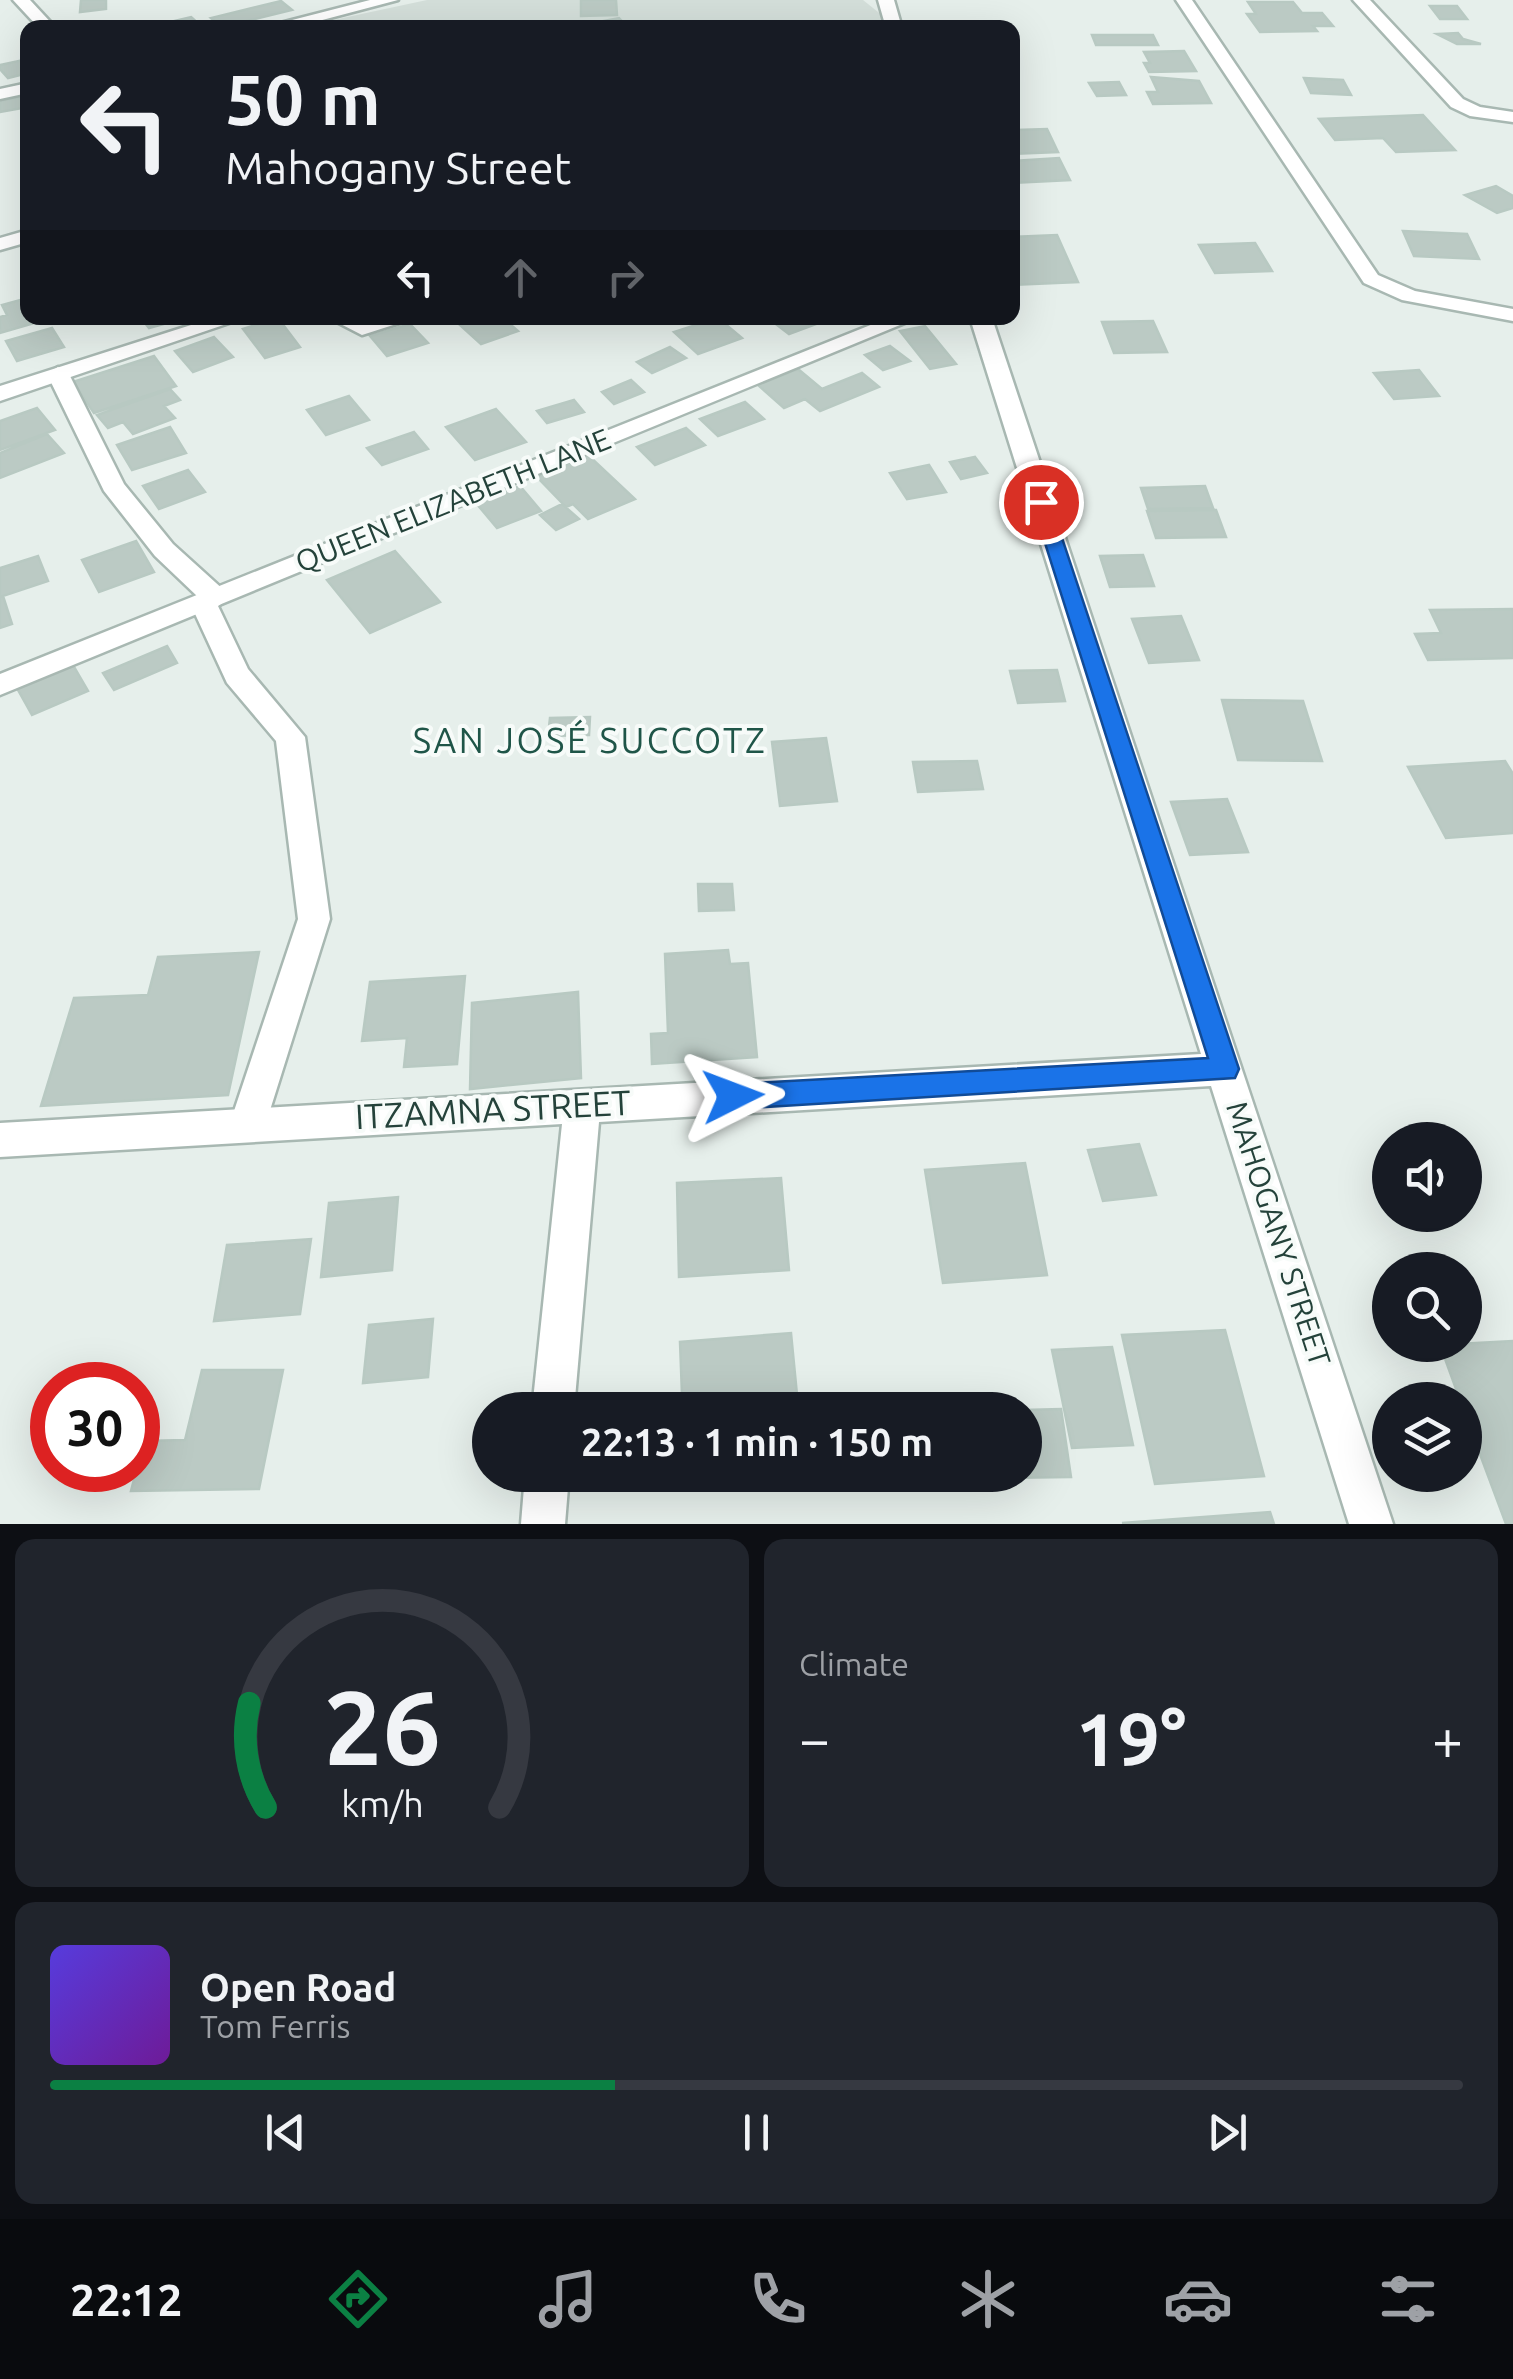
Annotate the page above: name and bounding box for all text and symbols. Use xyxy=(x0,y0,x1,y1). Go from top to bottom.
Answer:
icon: left xyxy=(60,60,190,190)
text: 50 m xyxy=(225,60,381,138)
text: Mahogany Street xyxy=(225,142,571,193)
icon: left xyxy=(388,250,443,305)
icon: ahead xyxy=(493,250,548,305)
icon: right xyxy=(598,250,653,305)
street label: QUEEN ELIZABETH LANE xyxy=(290,421,615,579)
pin xyxy=(999,460,1084,545)
icon: arrive xyxy=(1014,475,1069,530)
district label: SAN JOSÉ SUCCOTZ xyxy=(413,719,767,760)
position arrow xyxy=(681,1044,785,1148)
street label: ITZAMNA STREET xyxy=(354,1082,632,1136)
street label: MAHOGANY STREET xyxy=(1220,1097,1338,1371)
map controls xyxy=(1372,1122,1482,1492)
button: sound xyxy=(1372,1122,1482,1232)
button: search xyxy=(1372,1252,1482,1362)
speed limit sign: 30 xyxy=(30,1362,160,1492)
button: layers xyxy=(1372,1382,1482,1492)
text: 22:13 · 1 min · 150 m xyxy=(581,1421,933,1463)
text: Climate xyxy=(799,1646,909,1682)
text: 26 xyxy=(323,1668,441,1785)
text: 19° xyxy=(1075,1696,1187,1780)
text: − xyxy=(799,1708,830,1769)
text: + xyxy=(1432,1708,1463,1769)
text: km/h xyxy=(341,1784,423,1824)
text: Open Road xyxy=(200,1966,396,2008)
text: Tom Ferris xyxy=(200,2008,350,2044)
icon: previous xyxy=(258,2105,313,2160)
icon: pause xyxy=(729,2105,784,2160)
icon: next xyxy=(1200,2105,1255,2160)
icon: directions xyxy=(323,2264,393,2334)
icon: music xyxy=(533,2264,603,2334)
icon: phone xyxy=(743,2264,813,2334)
icon: climate xyxy=(953,2264,1023,2334)
icon: car xyxy=(1163,2264,1233,2334)
icon: filters xyxy=(1373,2264,1443,2334)
text: 22:12 xyxy=(70,2274,183,2325)

